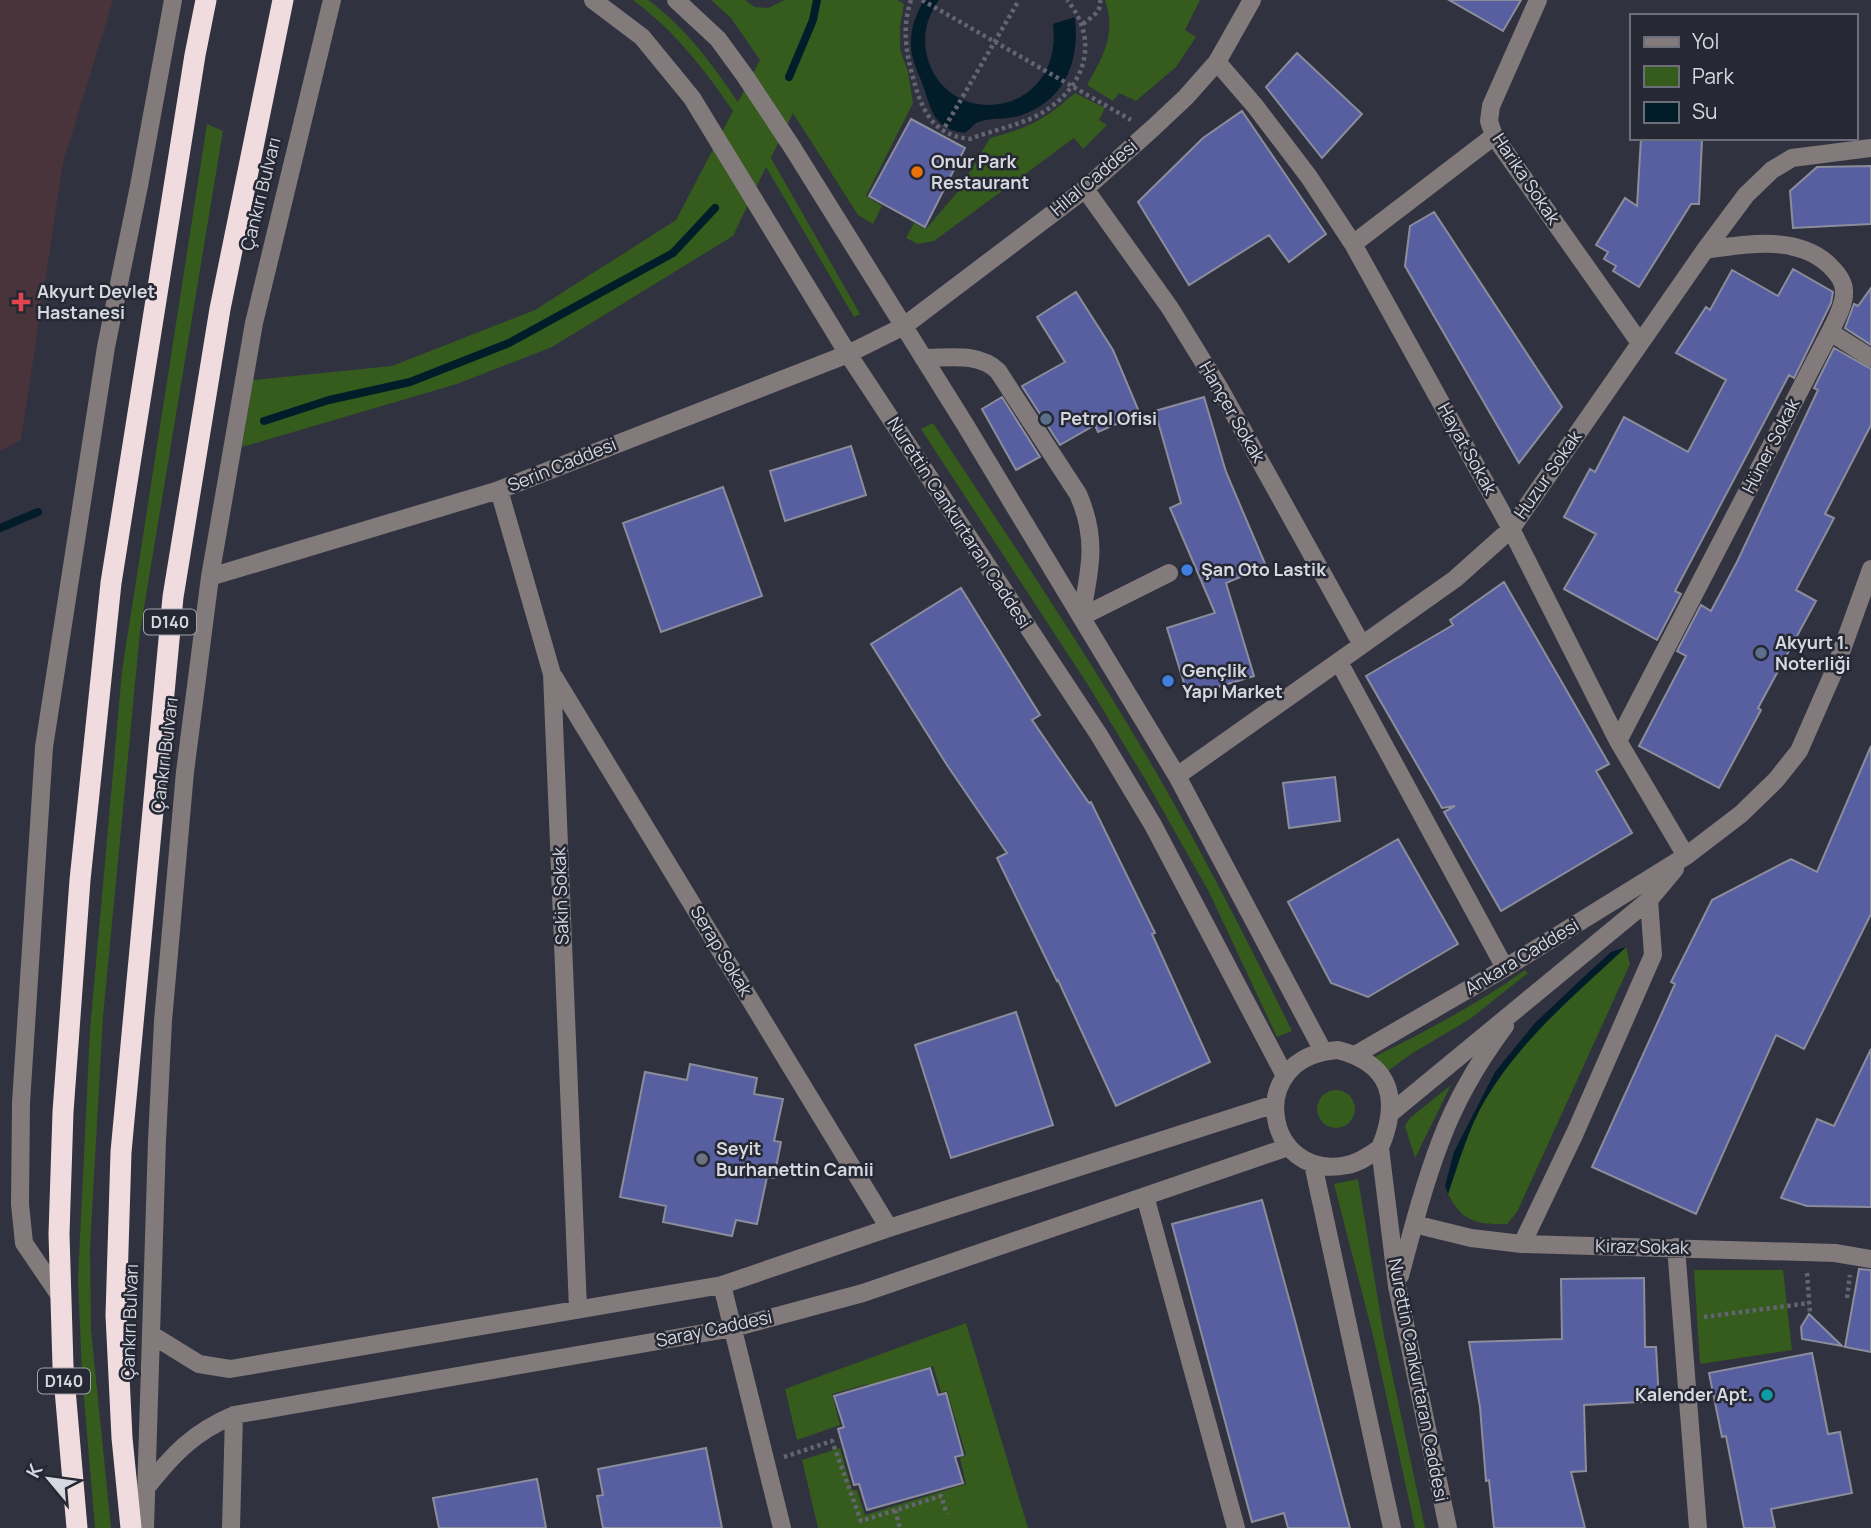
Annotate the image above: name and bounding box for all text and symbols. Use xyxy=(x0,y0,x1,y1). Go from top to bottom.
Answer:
legend xyxy=(1630,14,1857,140)
text: Yol xyxy=(1692,27,1719,55)
text: Park xyxy=(1692,62,1734,90)
text: Su xyxy=(1692,97,1717,125)
street label: Harika Sokak xyxy=(1487,128,1567,230)
street label: Çankırı Bulvarı xyxy=(234,134,286,253)
street label: Hilal Caddesi xyxy=(1045,134,1142,221)
place label: Onur Park Restaurant xyxy=(931,149,1029,194)
marker: Onur Park Restaurant xyxy=(909,164,925,180)
place label: Akyurt Devlet Hastanesi xyxy=(37,279,155,324)
marker: Akyurt Devlet Hastanesi xyxy=(11,292,31,312)
street label: Hançer Sokak xyxy=(1194,357,1272,467)
street label: Hüner Sokak xyxy=(1736,393,1805,497)
street label: Hayat Sokak xyxy=(1433,398,1503,500)
place label: Petrol Ofisi xyxy=(1060,406,1157,430)
marker: Petrol Ofisi xyxy=(1038,411,1054,427)
street label: Nurettin Cankurtaran Caddesi xyxy=(882,412,1037,633)
street label: Huzur Sokak xyxy=(1508,425,1587,523)
street label: Serin Caddesi xyxy=(504,431,619,497)
place label: Şan Oto Lastik xyxy=(1201,557,1327,581)
marker: Şan Oto Lastik xyxy=(1179,562,1195,578)
road number: D140 xyxy=(144,610,196,635)
place label: Akyurt 1. Noterliği xyxy=(1775,630,1851,675)
marker: Akyurt 1. Noterliği xyxy=(1753,645,1769,661)
place label: Gençlik Yapı Market xyxy=(1182,658,1283,703)
marker: Gençlik Yapı Market xyxy=(1160,673,1176,689)
street label: Çankırı Bulvarı xyxy=(145,696,183,814)
street label: Sakin Sokak xyxy=(546,846,574,945)
street label: Serap Sokak xyxy=(685,901,759,1001)
street label: Ankara Caddesi xyxy=(1460,913,1583,1000)
place label: Seyit Burhanettin Camii xyxy=(716,1136,874,1181)
marker: Seyit Burhanettin Camii xyxy=(694,1151,710,1167)
street label: Kiraz Sokak xyxy=(1595,1233,1690,1259)
street label: Nurettin Cankurtaran Caddesi xyxy=(1384,1256,1454,1504)
street label: Çankırı Bulvarı xyxy=(115,1263,143,1380)
street label: Saray Caddesi xyxy=(654,1304,774,1352)
road number: D140 xyxy=(38,1368,90,1394)
place label: Kalender Apt. xyxy=(1635,1382,1753,1406)
marker: Kalender Apt. xyxy=(1759,1387,1775,1403)
north arrow xyxy=(14,1444,84,1514)
text: K xyxy=(20,1458,49,1482)

